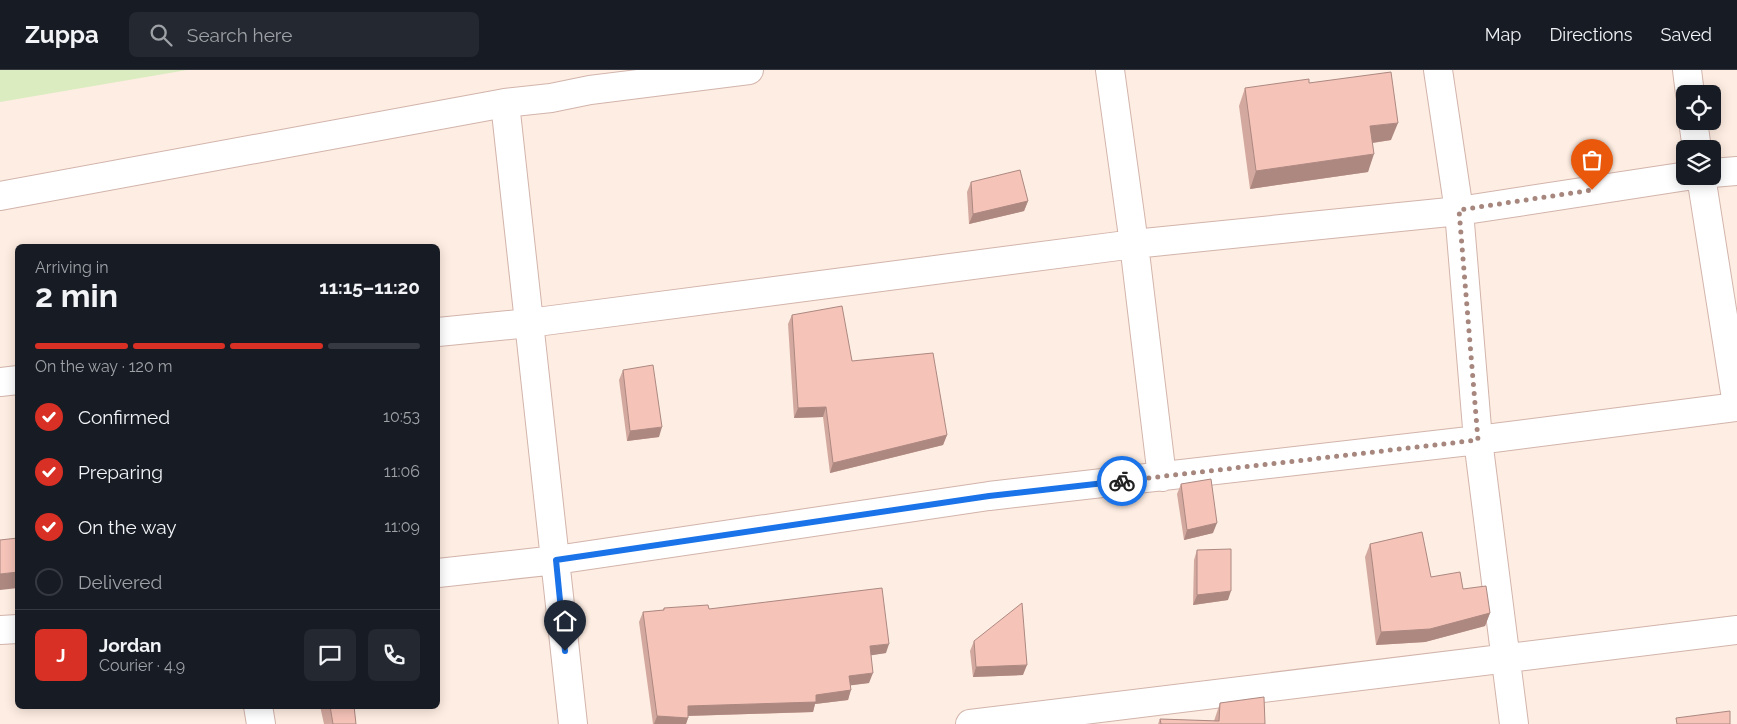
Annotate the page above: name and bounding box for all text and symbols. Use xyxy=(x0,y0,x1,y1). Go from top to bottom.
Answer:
search box xyxy=(129,12,479,57)
text: Zuppa xyxy=(25,20,99,49)
icon: search xyxy=(147,21,175,49)
text: Search here xyxy=(187,24,292,46)
text: Map xyxy=(1485,24,1521,45)
text: Directions xyxy=(1549,24,1633,45)
text: Saved xyxy=(1661,24,1712,45)
map controls xyxy=(1676,85,1721,185)
button: locate xyxy=(1676,85,1721,130)
pin xyxy=(1571,139,1613,190)
button: layers xyxy=(1676,140,1721,185)
icon: bag xyxy=(1578,146,1606,174)
text: Arriving in xyxy=(35,258,109,277)
text: 11:15–11:20 xyxy=(319,276,420,298)
text: 2 min xyxy=(35,277,118,314)
text: On the way · 120 m xyxy=(35,357,173,376)
icon: check xyxy=(35,403,63,431)
text: Confirmed xyxy=(78,406,170,428)
text: 10:53 xyxy=(383,407,420,426)
courier xyxy=(1097,456,1147,506)
icon: check xyxy=(35,458,63,486)
text: Preparing xyxy=(78,461,163,483)
text: 11:06 xyxy=(384,462,420,481)
icon: bike xyxy=(1108,467,1136,495)
icon: check xyxy=(35,513,63,541)
text: On the way xyxy=(78,516,177,538)
text: 11:09 xyxy=(384,517,420,536)
text: Delivered xyxy=(78,571,162,593)
pin xyxy=(544,600,586,651)
icon: home xyxy=(551,607,579,635)
button: chat xyxy=(304,629,356,681)
button: phone xyxy=(368,629,420,681)
text: Jordan xyxy=(99,634,162,656)
text: J xyxy=(56,644,66,666)
text: Courier · 4.9 xyxy=(99,656,185,675)

